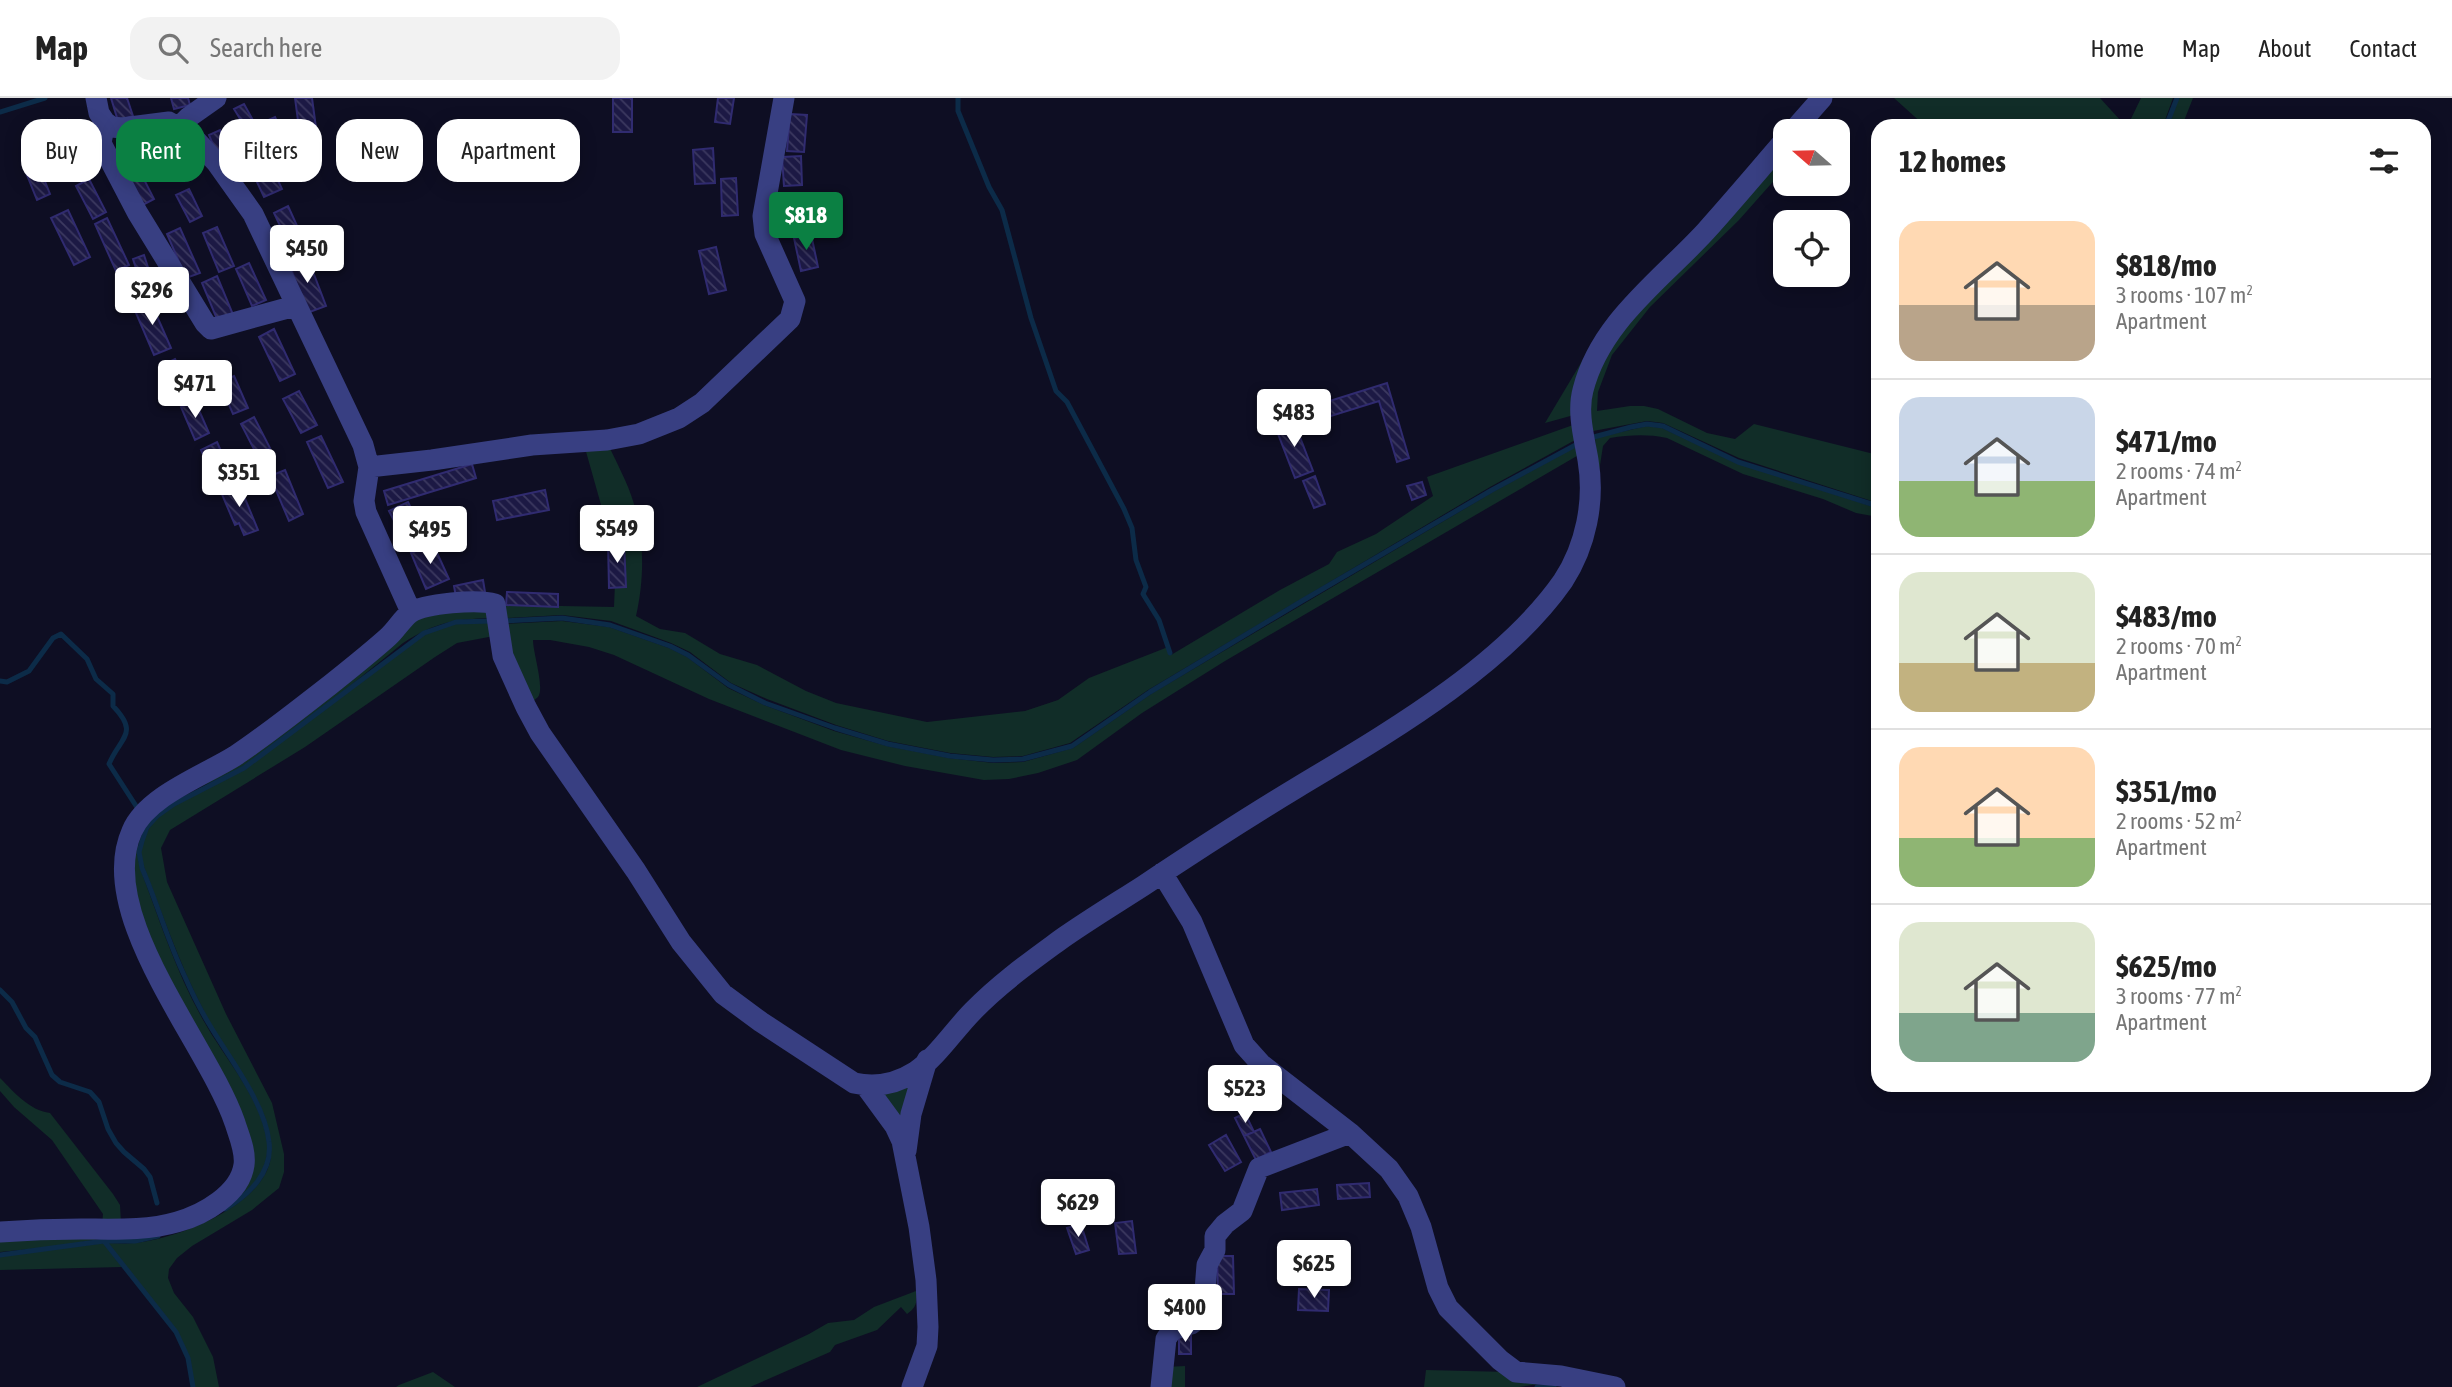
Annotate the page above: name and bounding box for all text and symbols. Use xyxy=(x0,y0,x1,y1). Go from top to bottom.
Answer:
search box xyxy=(130,17,620,80)
text: Map xyxy=(35,29,88,67)
icon: search xyxy=(154,29,192,67)
text: Search here xyxy=(210,33,322,63)
text: Home xyxy=(2090,35,2144,62)
text: Map xyxy=(2182,35,2220,62)
text: About xyxy=(2258,35,2311,62)
text: Contact xyxy=(2349,35,2417,62)
chip: Buy xyxy=(21,119,102,182)
chip: Rent xyxy=(116,119,205,182)
chip: Filters xyxy=(219,119,322,182)
chip: New xyxy=(336,119,423,182)
chip: Apartment xyxy=(437,119,580,182)
north arrow xyxy=(1773,119,1850,196)
map controls xyxy=(1773,119,1850,287)
icon: filters xyxy=(2365,142,2403,180)
text: 12 homes xyxy=(1899,144,2006,178)
pin: $818 xyxy=(765,192,847,252)
text: $818 xyxy=(785,202,827,228)
button: locate xyxy=(1773,210,1850,287)
pin: $450 xyxy=(266,226,348,285)
text: $450 xyxy=(286,235,328,261)
text: $818/mo xyxy=(2116,248,2217,282)
icon: home xyxy=(1955,249,2039,333)
pin: $296 xyxy=(111,268,193,327)
text: $296 xyxy=(131,277,173,303)
text: 3 rooms · 107 m² xyxy=(2116,282,2253,308)
text: Apartment xyxy=(2116,308,2207,334)
pin: $471 xyxy=(154,360,236,420)
text: $471 xyxy=(174,370,216,396)
pin: $483 xyxy=(1253,390,1335,449)
text: $483 xyxy=(1273,399,1315,425)
text: $471/mo xyxy=(2116,424,2217,458)
icon: home xyxy=(1955,425,2039,509)
pin: $351 xyxy=(198,450,280,509)
text: 2 rooms · 74 m² xyxy=(2116,458,2242,484)
text: $351 xyxy=(218,459,260,485)
text: Apartment xyxy=(2116,484,2207,510)
pin: $549 xyxy=(576,505,658,565)
pin: $495 xyxy=(389,506,471,566)
text: $549 xyxy=(596,515,638,541)
text: $495 xyxy=(409,516,451,542)
text: $483/mo xyxy=(2116,599,2217,633)
icon: home xyxy=(1955,600,2039,684)
text: 2 rooms · 70 m² xyxy=(2116,633,2242,659)
text: Apartment xyxy=(2116,659,2207,685)
text: $351/mo xyxy=(2116,774,2217,808)
icon: home xyxy=(1955,775,2039,859)
text: 2 rooms · 52 m² xyxy=(2116,808,2242,834)
text: Apartment xyxy=(2116,834,2207,860)
text: $625/mo xyxy=(2116,949,2217,983)
icon: home xyxy=(1955,950,2039,1034)
text: 3 rooms · 77 m² xyxy=(2116,983,2242,1009)
text: Apartment xyxy=(2116,1009,2207,1035)
pin: $523 xyxy=(1204,1066,1286,1125)
text: $523 xyxy=(1224,1075,1266,1101)
pin: $629 xyxy=(1037,1180,1119,1239)
text: $629 xyxy=(1057,1189,1099,1215)
pin: $625 xyxy=(1273,1240,1355,1300)
text: $625 xyxy=(1293,1250,1335,1276)
pin: $400 xyxy=(1144,1284,1226,1344)
text: $400 xyxy=(1164,1294,1206,1320)

